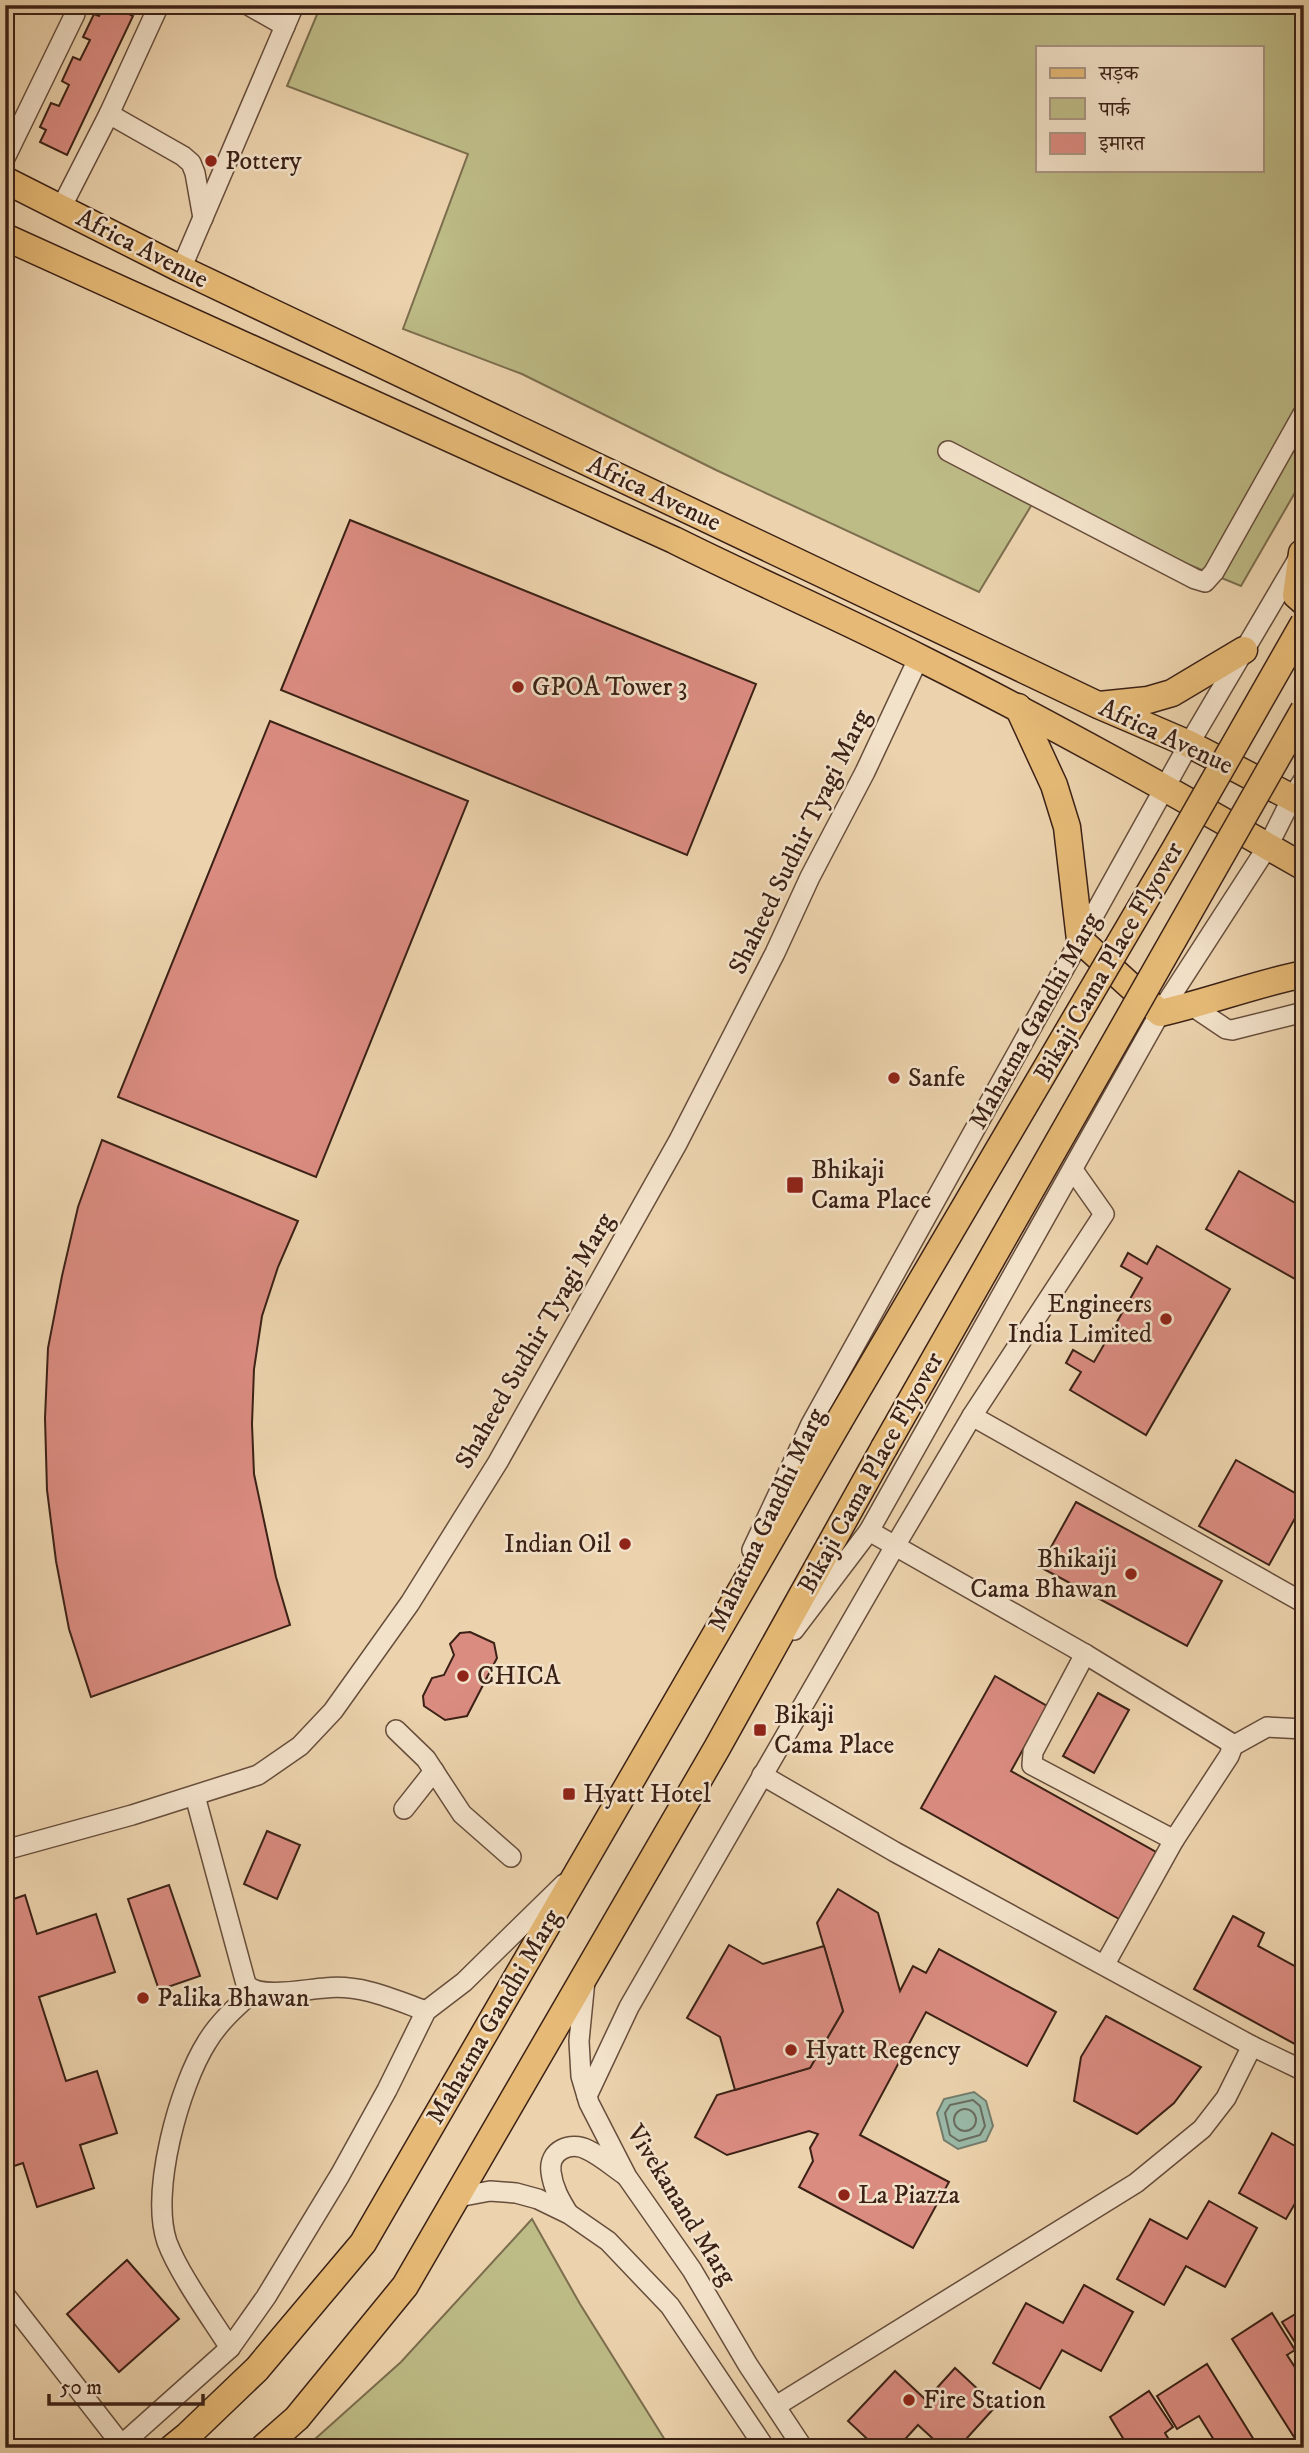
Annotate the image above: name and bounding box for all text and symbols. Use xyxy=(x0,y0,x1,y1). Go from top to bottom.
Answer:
legend xyxy=(1036,46,1264,172)
text: सड़क xyxy=(1098,61,1139,87)
text: पार्क xyxy=(1098,97,1131,123)
text: इमारत xyxy=(1098,131,1146,157)
place label: Pottery xyxy=(225,145,302,178)
marker: Pottery xyxy=(203,153,219,169)
street label: Africa Avenue xyxy=(70,202,214,296)
street label: Africa Avenue xyxy=(582,449,726,539)
place label: GPOA Tower 3 xyxy=(532,671,687,704)
marker: GPOA Tower 3 xyxy=(510,679,526,695)
street label: Africa Avenue xyxy=(1094,692,1238,782)
street label: Shaheed Sudhir Tyagi Marg xyxy=(721,704,879,980)
street label: Bikaji Cama Place Flyover xyxy=(1027,836,1191,1088)
street label: Mahatma Gandhi Marg xyxy=(962,907,1108,1135)
place label: Sanfe xyxy=(908,1062,965,1095)
marker: Sanfe xyxy=(886,1070,902,1086)
place label: Bhikaji Cama Place xyxy=(811,1154,931,1217)
marker: Bhikaji Cama Place xyxy=(785,1175,805,1195)
street label: Shaheed Sudhir Tyagi Marg xyxy=(448,1207,622,1475)
place label: Engineers India Limited xyxy=(1008,1288,1152,1351)
marker: Engineers India Limited xyxy=(1158,1311,1174,1327)
street label: Bikaji Cama Place Flyover xyxy=(791,1346,951,1600)
street label: Mahatma Gandhi Marg xyxy=(701,1403,833,1637)
place label: Indian Oil xyxy=(504,1528,611,1561)
marker: Indian Oil xyxy=(617,1536,633,1552)
place label: Bhikaiji Cama Bhawan xyxy=(970,1543,1117,1606)
marker: Bhikaiji Cama Bhawan xyxy=(1123,1566,1139,1582)
place label: CHICA xyxy=(477,1660,561,1693)
marker: CHICA xyxy=(455,1668,471,1684)
place label: Bikaji Cama Place xyxy=(774,1699,894,1762)
marker: Bikaji Cama Place xyxy=(752,1722,768,1738)
place label: Hyatt Hotel xyxy=(583,1778,711,1811)
marker: Hyatt Hotel xyxy=(561,1786,577,1802)
street label: Mahatma Gandhi Marg xyxy=(419,1903,569,2130)
place label: Palika Bhawan xyxy=(157,1982,310,2015)
marker: Palika Bhawan xyxy=(135,1990,151,2006)
place label: Hyatt Regency xyxy=(805,2034,961,2067)
marker: Hyatt Regency xyxy=(783,2042,799,2058)
street label: Vivekanand Marg xyxy=(618,2118,744,2292)
place label: La Piazza xyxy=(858,2179,960,2212)
marker: La Piazza xyxy=(836,2187,852,2203)
scale bar xyxy=(49,2362,203,2406)
text: 50 m xyxy=(60,2375,102,2401)
place label: Fire Station xyxy=(923,2384,1046,2417)
marker: Fire Station xyxy=(901,2392,917,2408)

